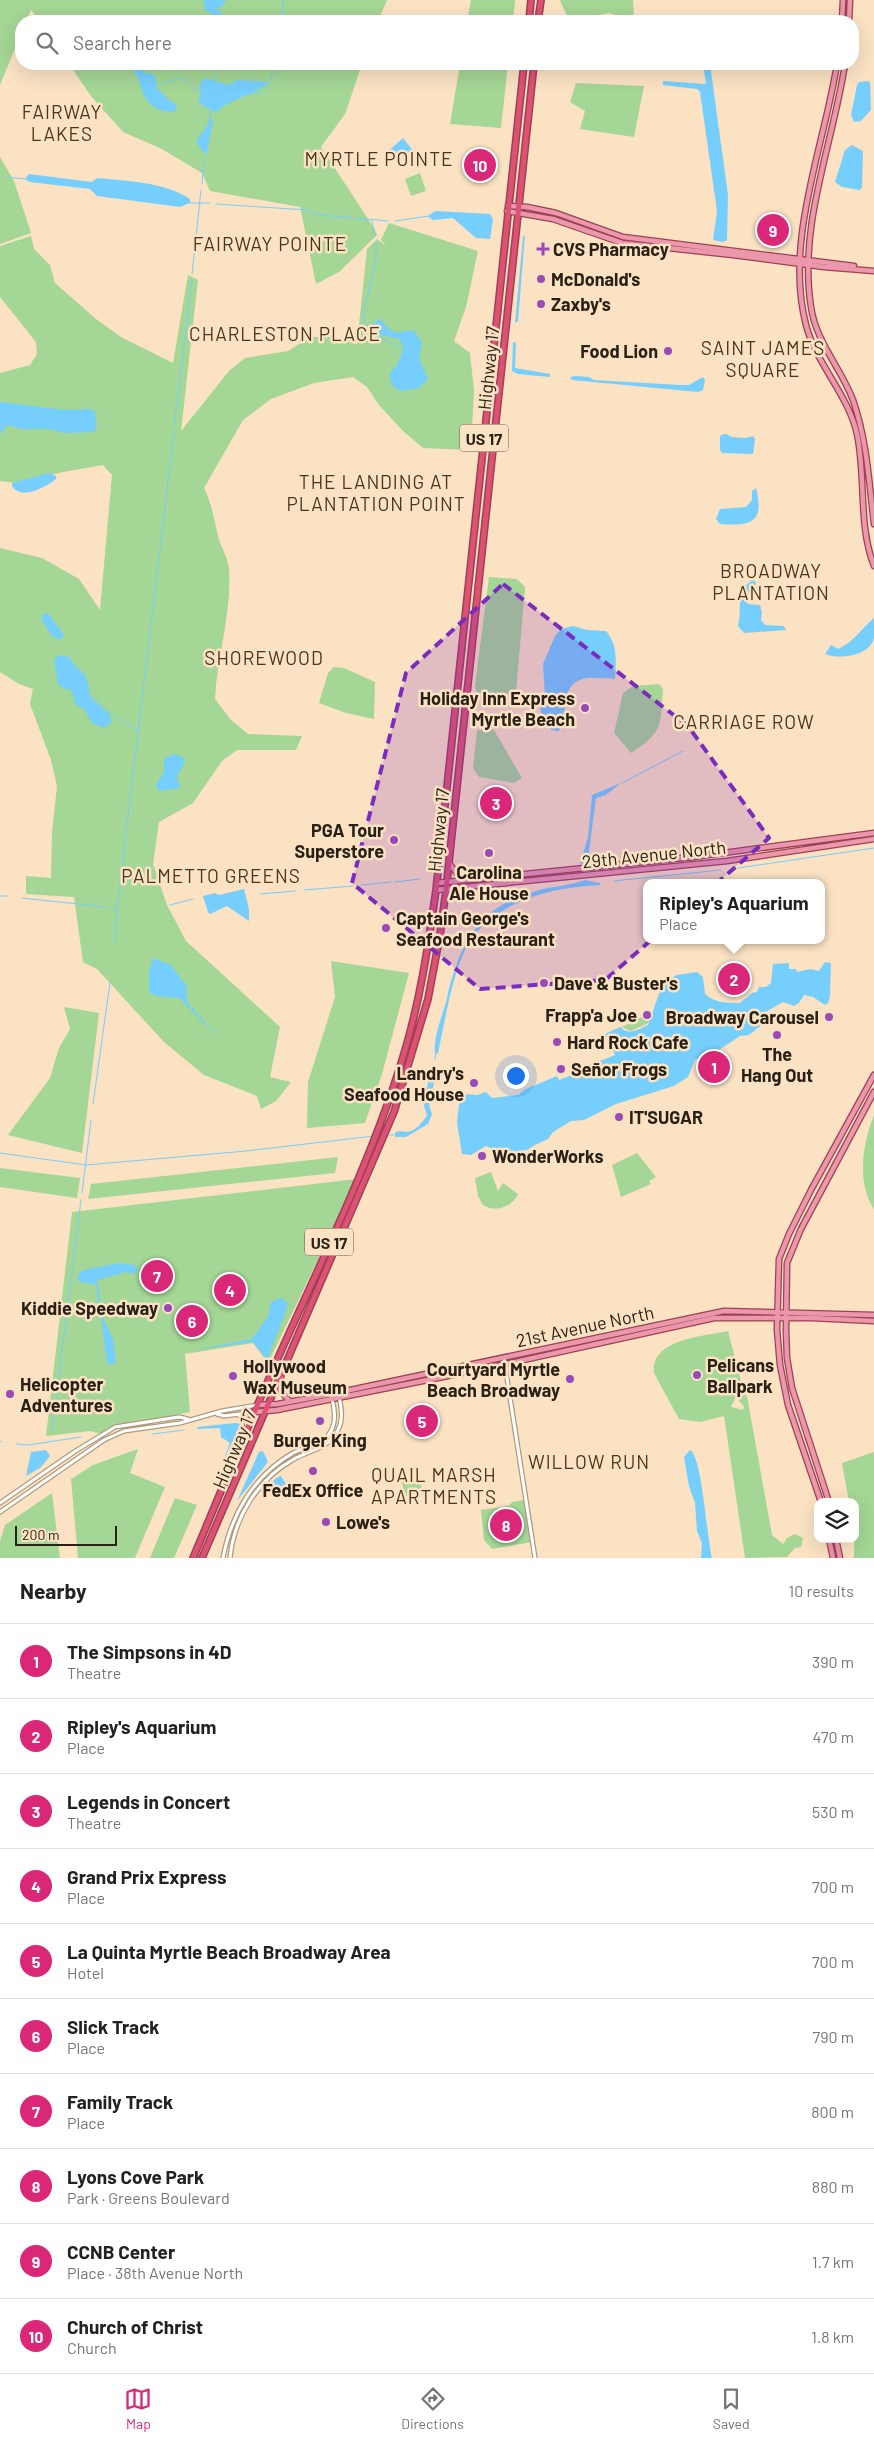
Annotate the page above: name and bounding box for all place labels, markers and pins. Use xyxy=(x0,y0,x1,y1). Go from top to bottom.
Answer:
pin: 10 xyxy=(464,146,496,184)
pin: 9 xyxy=(757,211,789,249)
place label: CVS Pharmacy xyxy=(553,238,669,260)
marker: CVS Pharmacy xyxy=(537,243,549,255)
place label: McDonald's xyxy=(551,268,640,290)
marker: McDonald's xyxy=(535,273,547,285)
place label: Zaxby's xyxy=(551,293,611,315)
marker: Zaxby's xyxy=(535,298,547,310)
place label: Food Lion xyxy=(580,340,658,362)
marker: Food Lion xyxy=(662,345,674,357)
place label: Holiday Inn Express Myrtle Beach xyxy=(420,687,575,730)
marker: Holiday Inn Express Myrtle Beach xyxy=(579,702,591,714)
pin: 3 xyxy=(480,784,512,822)
place label: PGA Tour Superstore xyxy=(294,819,384,862)
marker: PGA Tour Superstore xyxy=(388,834,400,846)
marker: Carolina Ale House xyxy=(483,847,495,859)
place label: Carolina Ale House xyxy=(449,861,529,904)
place label: Captain George's Seafood Restaurant xyxy=(396,907,555,950)
marker: Captain George's Seafood Restaurant xyxy=(380,922,392,934)
pin: 2 xyxy=(718,960,750,998)
place label: Dave & Buster's xyxy=(554,972,678,994)
marker: Dave & Buster's xyxy=(538,977,550,989)
place label: Frapp'a Joe xyxy=(545,1004,637,1026)
place label: Broadway Carousel xyxy=(666,1006,819,1028)
marker: Frapp'a Joe xyxy=(641,1009,653,1021)
marker: Broadway Carousel xyxy=(823,1011,835,1023)
marker: The Hang Out xyxy=(771,1029,783,1041)
place label: Hard Rock Cafe xyxy=(567,1031,689,1053)
marker: Hard Rock Cafe xyxy=(551,1036,563,1048)
place label: The Hang Out xyxy=(741,1043,813,1086)
pin: 1 xyxy=(698,1048,730,1086)
place label: Señor Frogs xyxy=(571,1058,667,1080)
place label: Landry's Seafood House xyxy=(344,1062,464,1105)
marker: Señor Frogs xyxy=(555,1063,567,1075)
marker: Landry's Seafood House xyxy=(468,1077,480,1089)
place label: IT'SUGAR xyxy=(629,1106,703,1128)
marker: IT'SUGAR xyxy=(613,1111,625,1123)
place label: WonderWorks xyxy=(492,1145,603,1167)
marker: WonderWorks xyxy=(476,1150,488,1162)
pin: 7 xyxy=(141,1257,173,1295)
pin: 4 xyxy=(214,1271,246,1309)
place label: Kiddie Speedway xyxy=(21,1297,158,1319)
marker: Kiddie Speedway xyxy=(162,1302,174,1314)
pin: 6 xyxy=(176,1302,208,1340)
place label: Pelicans Ballpark xyxy=(707,1354,774,1397)
place label: Hollywood Wax Museum xyxy=(243,1355,347,1398)
place label: Courtyard Myrtle Beach Broadway xyxy=(427,1358,560,1401)
marker: Pelicans Ballpark xyxy=(691,1369,703,1381)
marker: Hollywood Wax Museum xyxy=(227,1370,239,1382)
place label: Helicopter Adventures xyxy=(20,1373,112,1416)
marker: Courtyard Myrtle Beach Broadway xyxy=(564,1373,576,1385)
marker: Helicopter Adventures xyxy=(4,1388,16,1400)
pin: 5 xyxy=(406,1402,438,1440)
marker: Burger King xyxy=(314,1415,326,1427)
place label: Burger King xyxy=(273,1429,367,1451)
marker: FedEx Office xyxy=(307,1465,319,1477)
place label: FedEx Office xyxy=(263,1479,364,1501)
pin: 8 xyxy=(490,1506,522,1544)
place label: Lowe's xyxy=(336,1511,390,1533)
marker: Lowe's xyxy=(320,1516,332,1528)

